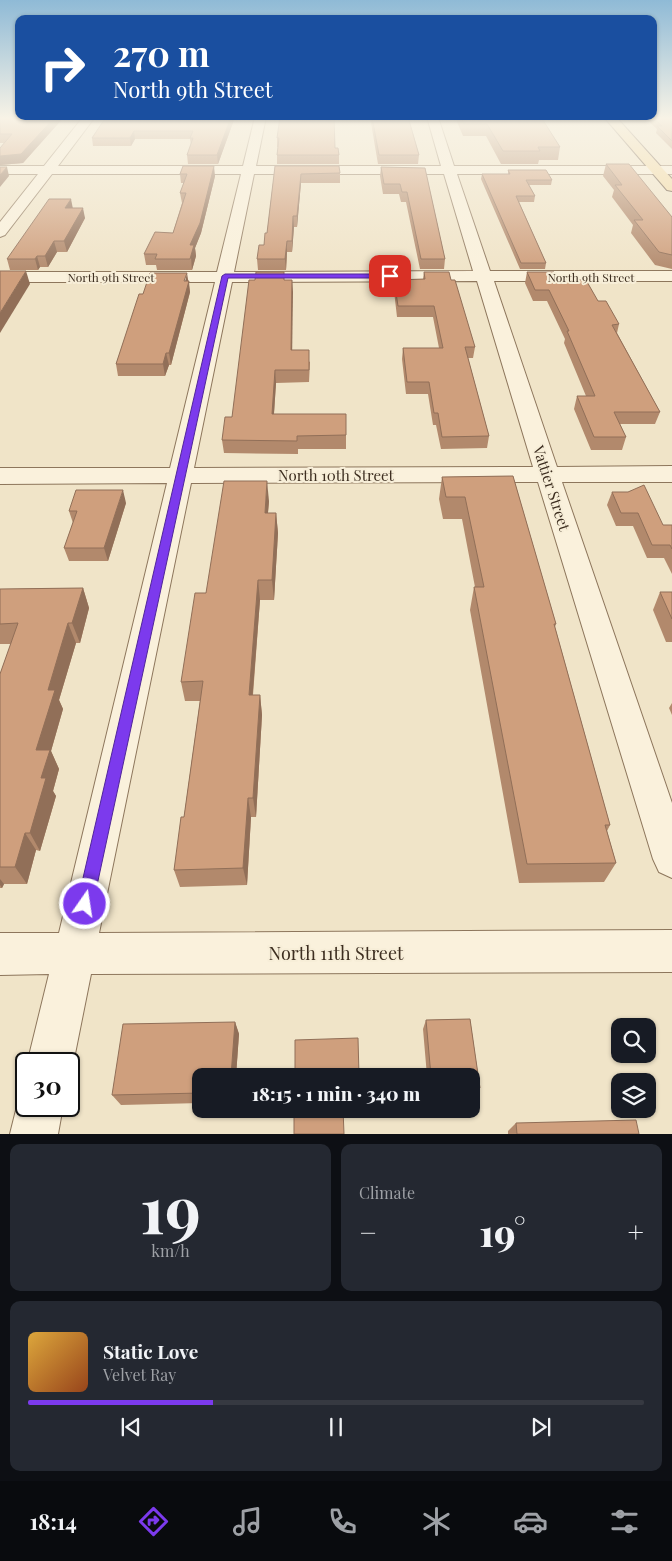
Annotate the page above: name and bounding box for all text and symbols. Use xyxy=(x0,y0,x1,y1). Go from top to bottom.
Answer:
text: 270 m xyxy=(113,29,210,76)
icon: right xyxy=(30,35,95,100)
text: North 9th Street xyxy=(113,74,273,104)
pin xyxy=(369,255,411,297)
icon: arrive xyxy=(376,262,404,290)
street label: North 9th Street xyxy=(67,269,155,285)
street label: North 9th Street xyxy=(547,269,635,285)
street label: Vattier Street xyxy=(529,442,575,534)
street label: North 10th Street xyxy=(278,465,395,485)
position arrow xyxy=(58,877,110,929)
street label: North 11th Street xyxy=(269,941,404,965)
map controls xyxy=(611,1018,656,1118)
button: search xyxy=(611,1018,656,1063)
speed limit sign: 30 xyxy=(15,1052,80,1117)
button: layers xyxy=(611,1073,656,1118)
text: 18:15 · 1 min · 340 m xyxy=(252,1080,420,1106)
text: 19 xyxy=(140,1164,201,1250)
text: Climate xyxy=(359,1182,415,1203)
text: 19° xyxy=(479,1206,525,1257)
text: − xyxy=(359,1213,377,1250)
text: + xyxy=(628,1213,644,1250)
text: km/h xyxy=(151,1240,190,1261)
text: Static Love xyxy=(103,1338,198,1364)
text: Velvet Ray xyxy=(103,1364,176,1385)
icon: previous xyxy=(117,1413,145,1441)
icon: pause xyxy=(322,1413,350,1441)
icon: next xyxy=(527,1413,555,1441)
icon: directions xyxy=(136,1504,171,1539)
icon: music xyxy=(230,1504,265,1539)
icon: phone xyxy=(325,1504,360,1539)
icon: climate xyxy=(419,1504,454,1539)
icon: car xyxy=(513,1504,548,1539)
icon: filters xyxy=(607,1504,642,1539)
text: 18:14 xyxy=(30,1506,77,1536)

